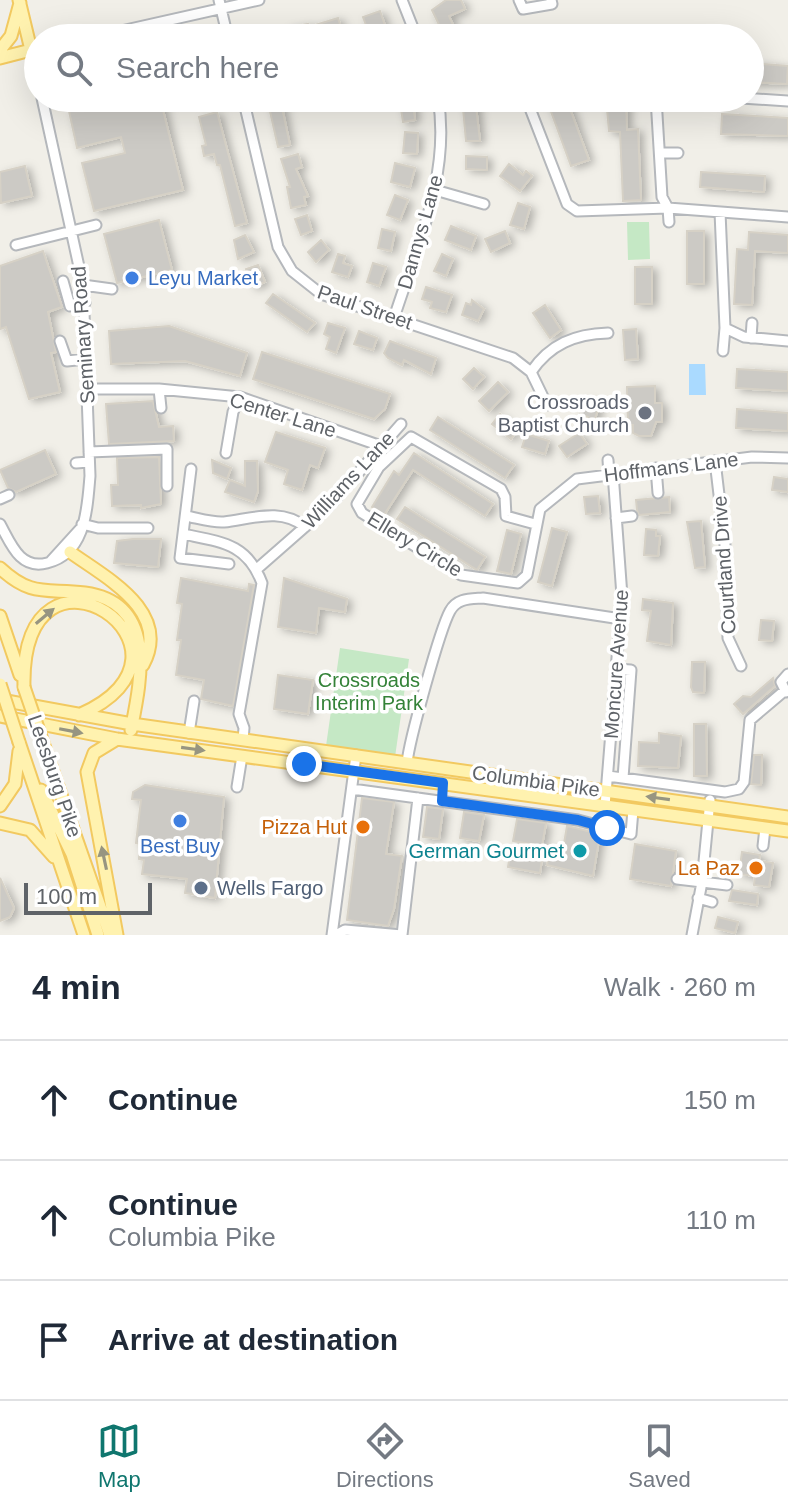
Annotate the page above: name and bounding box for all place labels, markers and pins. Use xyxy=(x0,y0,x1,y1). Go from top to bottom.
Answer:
place label: Leyu Market xyxy=(148,267,258,289)
marker: Leyu Market xyxy=(123,269,141,287)
place label: Crossroads Baptist Church xyxy=(498,391,629,436)
marker: Crossroads Baptist Church xyxy=(636,404,654,422)
marker: Best Buy xyxy=(171,812,189,830)
place label: Pizza Hut xyxy=(261,816,347,838)
marker: Pizza Hut xyxy=(354,818,372,836)
place label: Best Buy xyxy=(140,835,220,857)
place label: German Gourmet xyxy=(408,840,564,862)
marker: German Gourmet xyxy=(571,842,589,860)
place label: La Paz xyxy=(678,857,740,879)
marker: La Paz xyxy=(747,859,765,877)
place label: Wells Fargo xyxy=(217,877,323,899)
marker: Wells Fargo xyxy=(192,879,210,897)

